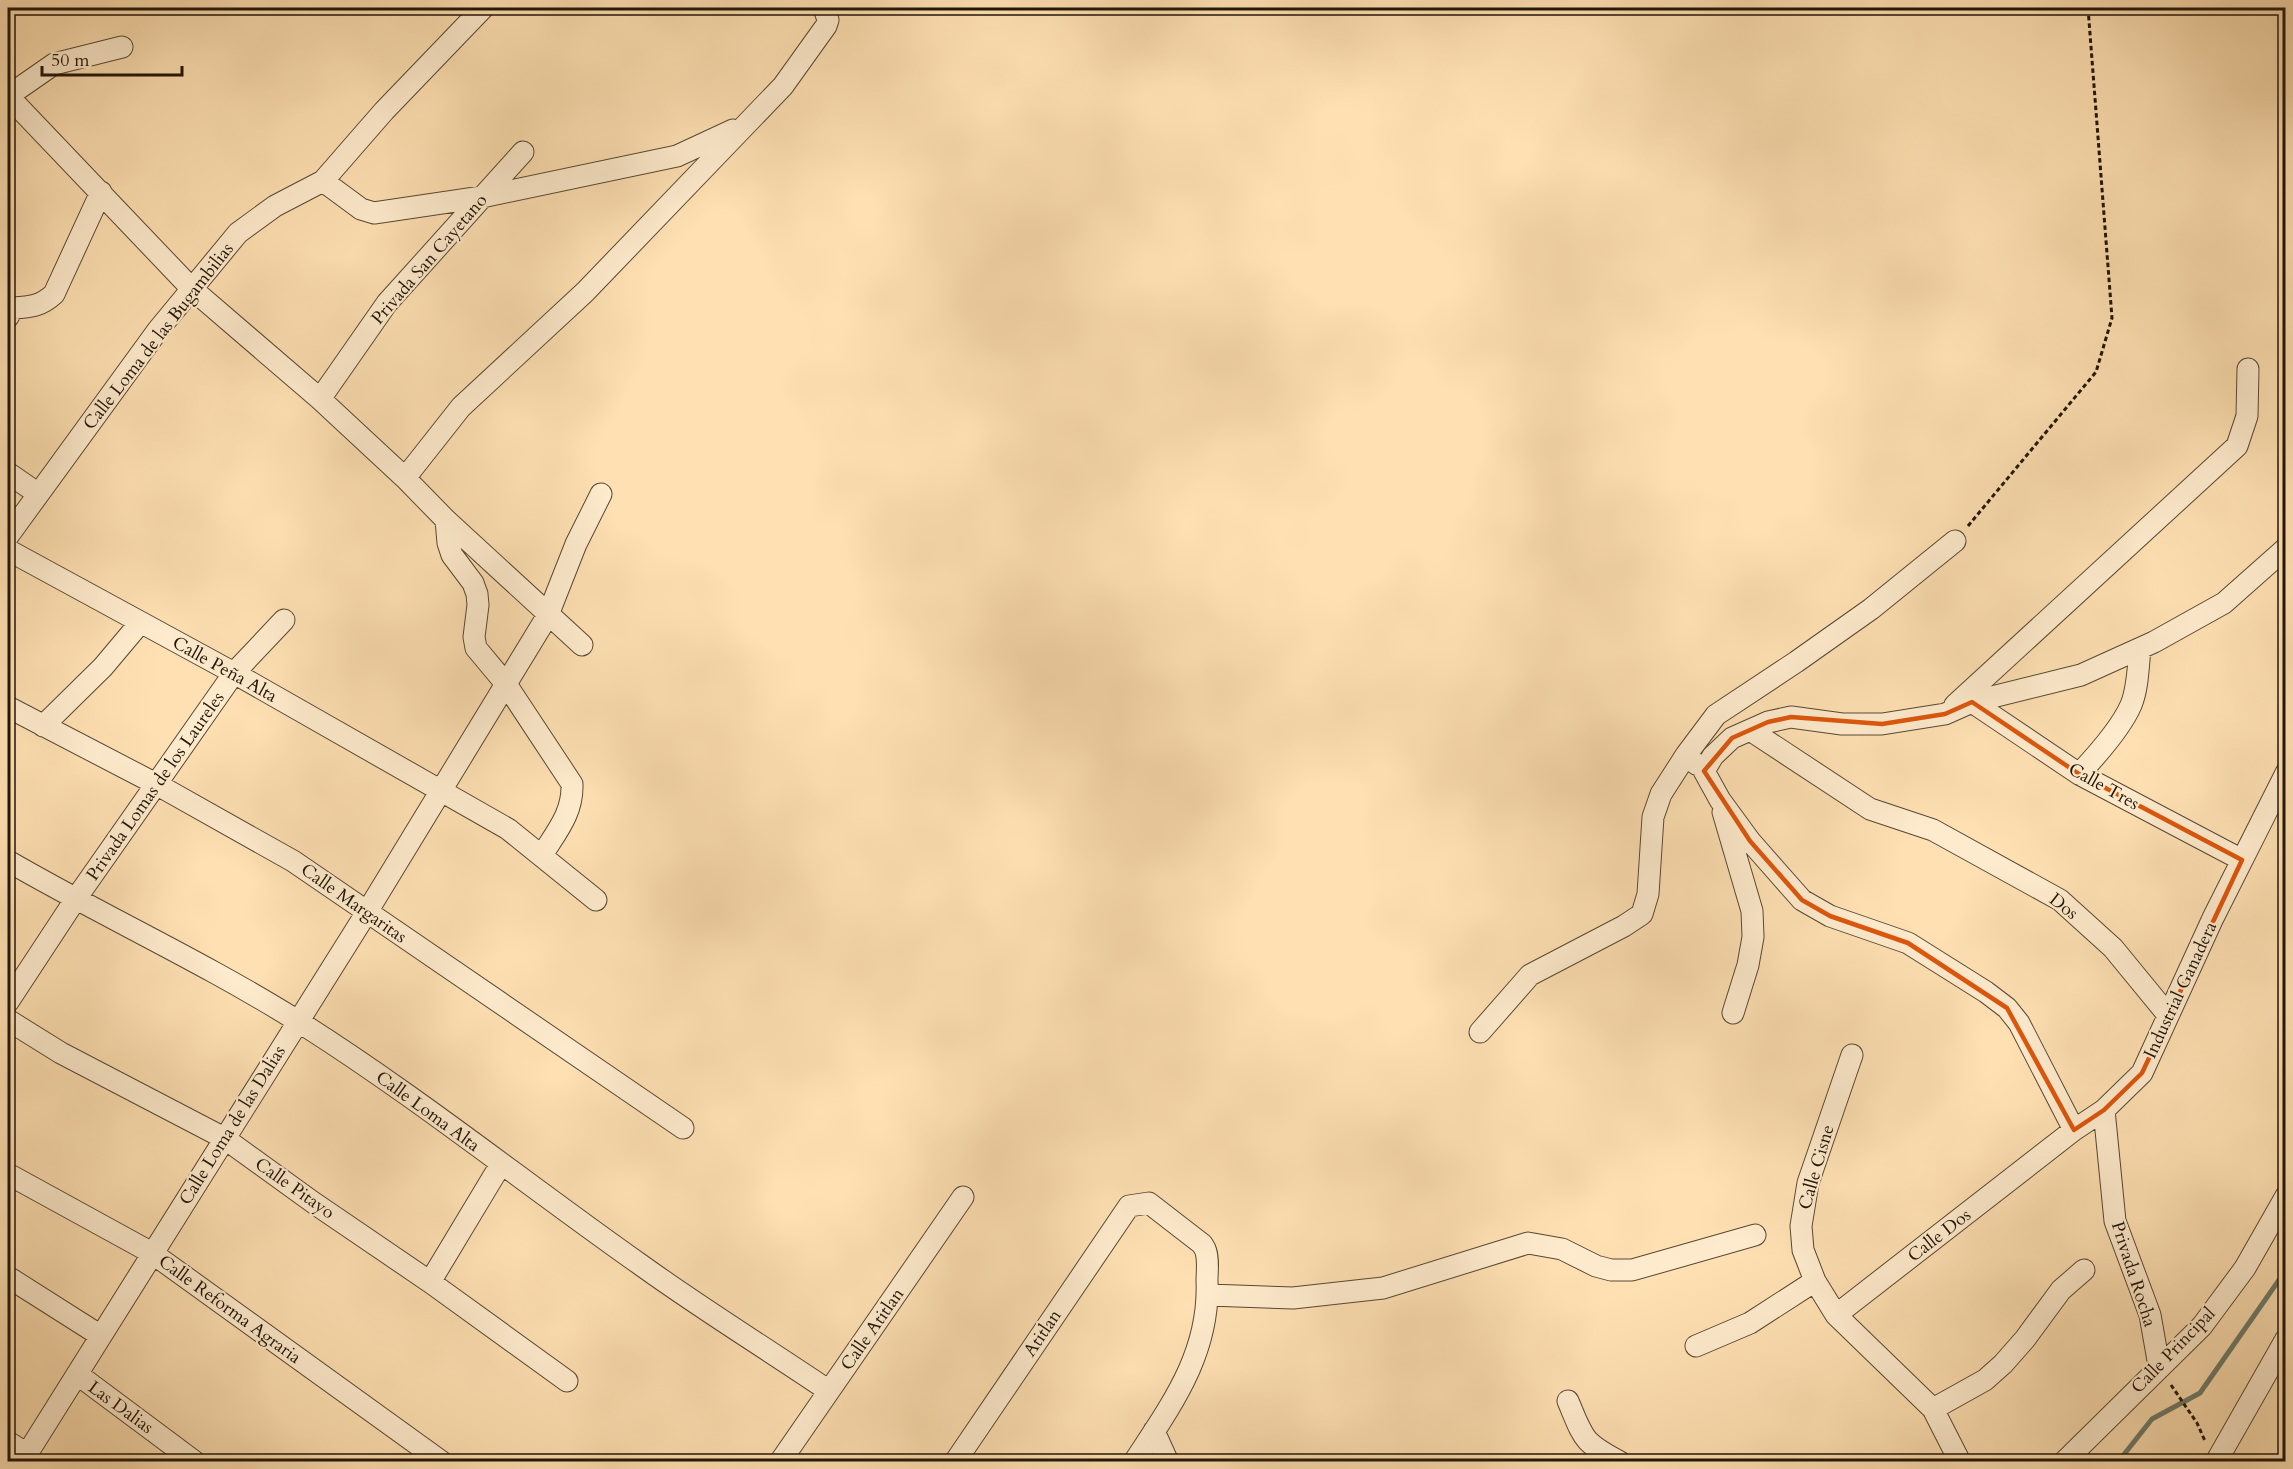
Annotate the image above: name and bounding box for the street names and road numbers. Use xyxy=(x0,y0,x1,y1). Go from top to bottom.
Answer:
street label: Privada San Cayetano xyxy=(366,188,493,330)
street label: Calle Loma de las Bugambilias xyxy=(77,237,239,435)
street label: Calle Peña Alta xyxy=(168,630,282,709)
street label: Privada Lomas de los Laureles xyxy=(80,687,230,886)
street label: Calle Tres xyxy=(2064,757,2144,816)
street label: Calle Margaritas xyxy=(296,858,412,949)
street label: Dos xyxy=(2044,887,2083,926)
street label: Industrial Ganadera xyxy=(2138,917,2223,1063)
street label: Calle Loma de las Dalias xyxy=(173,1041,292,1210)
street label: Calle Loma Alta xyxy=(371,1065,485,1158)
street label: Calle Cisne xyxy=(1792,1122,1840,1212)
street label: Calle Pitayo xyxy=(250,1152,340,1225)
street label: Calle Dos xyxy=(1902,1203,1976,1268)
street label: Privada Rocha xyxy=(2105,1218,2162,1330)
street label: Calle Reforma Agraria xyxy=(153,1249,306,1370)
street label: Calle Atitlan xyxy=(835,1282,910,1376)
street label: Calle Principal xyxy=(2126,1301,2221,1399)
street label: Atitlan xyxy=(1018,1304,1068,1362)
street label: Las Dalias xyxy=(83,1375,159,1440)

